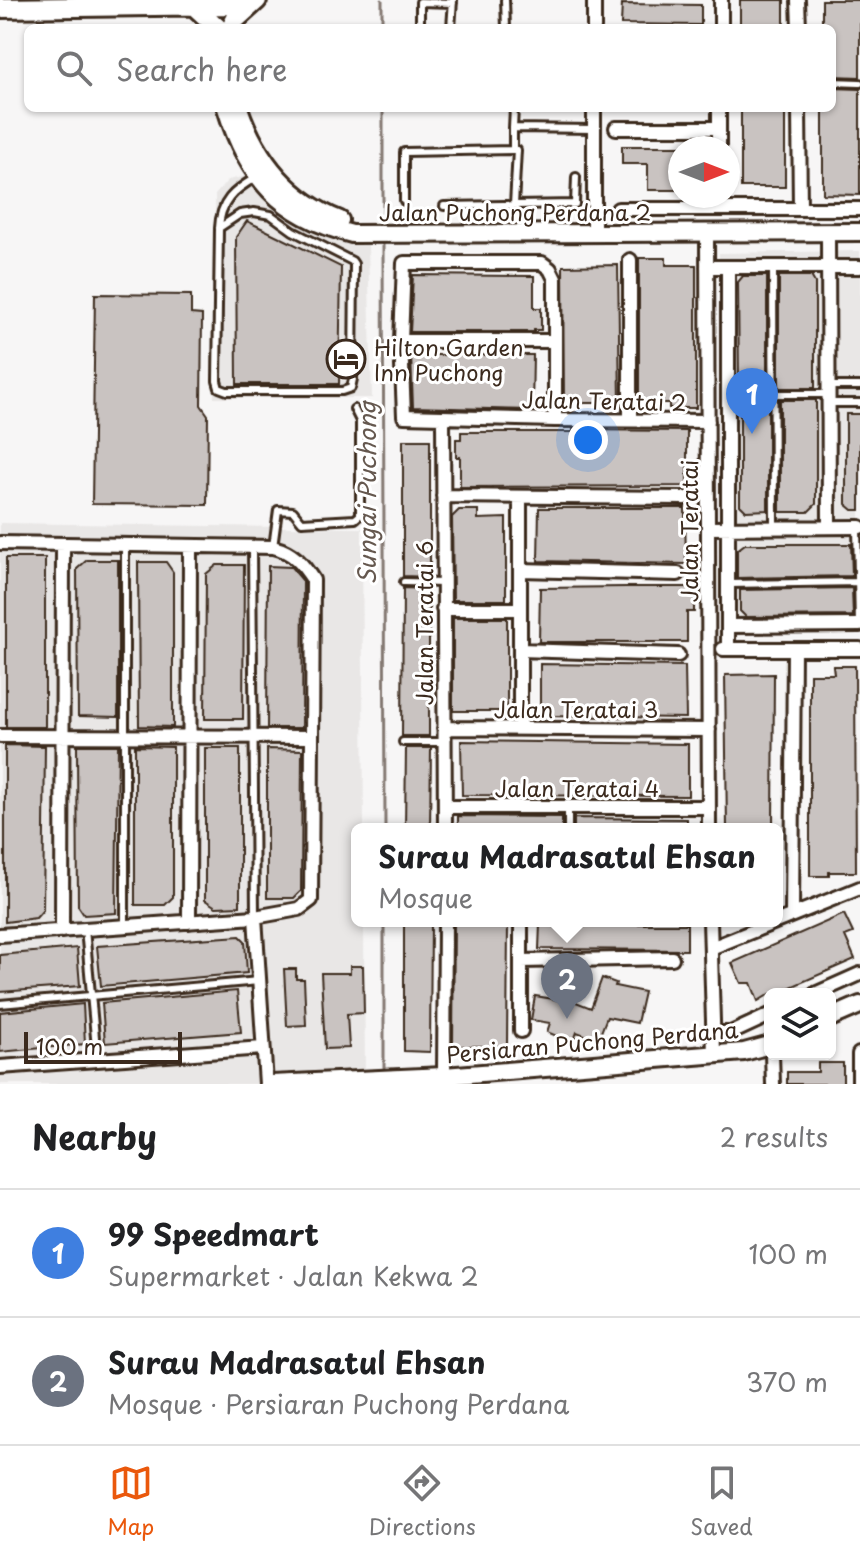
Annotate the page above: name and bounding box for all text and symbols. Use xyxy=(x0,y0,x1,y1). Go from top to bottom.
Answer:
search box xyxy=(24,24,836,112)
icon: search xyxy=(52,46,96,90)
text: Search here xyxy=(116,46,288,91)
north arrow xyxy=(668,136,740,208)
street label: Jalan Puchong Perdana 2 xyxy=(379,195,651,228)
place label: Hilton Garden Inn Puchong xyxy=(374,330,523,388)
hotel icon: Hilton Garden Inn Puchong xyxy=(325,338,367,380)
pin: 1 xyxy=(726,368,778,434)
street label: Jalan Teratai 2 xyxy=(521,382,687,418)
water label: Sungai Puchong xyxy=(348,400,384,585)
your location xyxy=(568,420,608,460)
street label: Jalan Teratai xyxy=(672,460,705,602)
street label: Jalan Teratai 6 xyxy=(407,541,440,705)
street label: Jalan Teratai 3 xyxy=(494,692,658,725)
street label: Jalan Teratai 4 xyxy=(495,771,659,804)
popup xyxy=(351,823,783,927)
text: Surau Madrasatul Ehsan xyxy=(378,833,756,878)
text: Mosque xyxy=(378,878,473,917)
pin: 2 xyxy=(541,953,593,1019)
map controls xyxy=(764,988,836,1060)
button: layers xyxy=(764,988,836,1060)
street label: Persiaran Puchong Perdana xyxy=(445,1012,739,1070)
scale bar xyxy=(24,1028,182,1064)
text: 100 m xyxy=(36,1029,103,1062)
text: Nearby xyxy=(32,1110,157,1162)
text: 2 results xyxy=(720,1117,828,1156)
text: 99 Speedmart xyxy=(108,1211,319,1256)
text: 1 xyxy=(52,1234,64,1273)
text: 100 m xyxy=(748,1234,828,1273)
text: Supermarket · Jalan Kekwa 2 xyxy=(108,1256,479,1295)
text: Surau Madrasatul Ehsan xyxy=(108,1339,486,1384)
text: 2 xyxy=(49,1362,67,1401)
text: 370 m xyxy=(746,1362,828,1401)
text: Mosque · Persiaran Puchong Perdana xyxy=(108,1384,569,1423)
tab: Map xyxy=(107,1461,154,1542)
tab: Directions xyxy=(369,1461,476,1542)
tab: Saved xyxy=(690,1461,753,1542)

